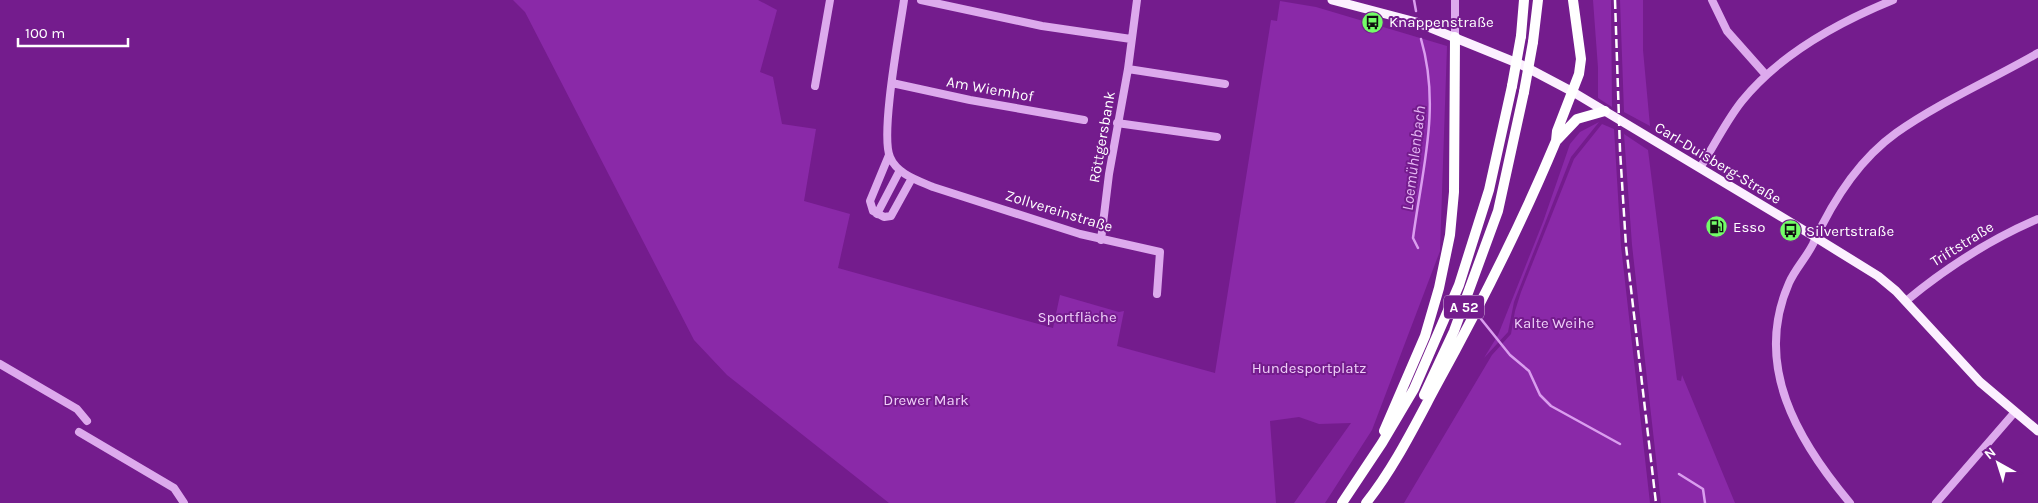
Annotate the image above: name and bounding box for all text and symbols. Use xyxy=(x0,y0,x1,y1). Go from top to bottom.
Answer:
bus stop icon: Knappenstraße xyxy=(1361,10,1385,34)
place label: Knappenstraße xyxy=(1389,13,1494,31)
scale bar xyxy=(18,15,128,47)
text: 100 m xyxy=(25,24,65,42)
street label: Am Wiemhof xyxy=(945,72,1036,106)
street label: Röttgersbank xyxy=(1085,90,1119,184)
water label: Loemühlenbach xyxy=(1398,104,1429,212)
street label: Carl-Duisberg-Straße xyxy=(1651,118,1785,208)
street label: Zollvereinstraße xyxy=(1003,186,1115,236)
fuel station icon: Esso xyxy=(1705,215,1729,239)
place label: Esso xyxy=(1733,218,1765,236)
street label: Triftstraße xyxy=(1927,218,1997,270)
bus stop icon: Silvertstraße xyxy=(1778,219,1802,243)
place label: Silvertstraße xyxy=(1806,222,1894,240)
road number: A 52 xyxy=(1444,296,1484,318)
park label: Sportfläche xyxy=(1037,308,1117,326)
park label: Kalte Weihe xyxy=(1514,314,1594,332)
park label: Hundesportplatz xyxy=(1252,359,1366,377)
park label: Drewer Mark xyxy=(883,391,969,409)
north arrow xyxy=(1973,438,2023,488)
text: N xyxy=(1981,444,1999,463)

